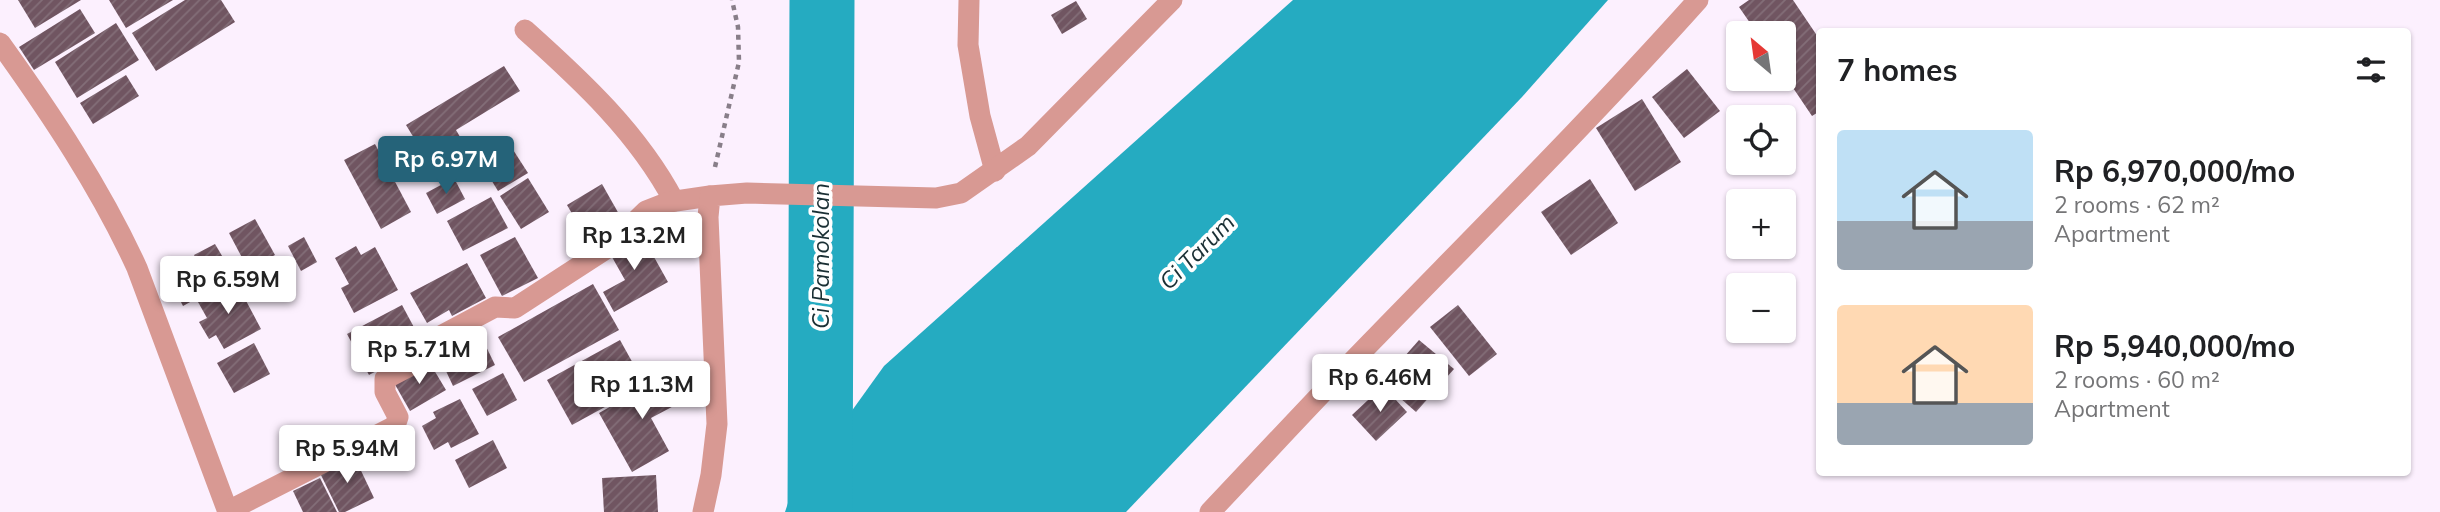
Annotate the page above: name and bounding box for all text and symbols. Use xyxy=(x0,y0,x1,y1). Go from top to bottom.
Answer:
north arrow xyxy=(1726,21,1796,91)
map controls xyxy=(1726,21,1796,343)
text: 7 homes xyxy=(1837,51,1958,89)
icon: filters xyxy=(2352,51,2390,89)
button: locate xyxy=(1726,105,1796,175)
pin: Rp 6.97M xyxy=(374,136,518,196)
text: Rp 6.97M xyxy=(394,144,498,173)
text: Rp 6,970,000/mo xyxy=(2054,152,2295,190)
icon: home xyxy=(1893,158,1977,242)
water label: Ci Pamokolan xyxy=(806,183,835,329)
button: + xyxy=(1726,189,1796,259)
text: 2 rooms · 62 m² xyxy=(2054,190,2220,219)
water label: Ci Tarum xyxy=(1153,208,1240,295)
pin: Rp 13.2M xyxy=(562,212,706,272)
text: Apartment xyxy=(2054,219,2170,248)
text: Rp 13.2M xyxy=(582,220,686,249)
pin: Rp 6.59M xyxy=(156,256,300,316)
text: Rp 6.59M xyxy=(176,264,280,293)
button: − xyxy=(1726,273,1796,343)
pin: Rp 5.71M xyxy=(347,326,491,386)
text: Rp 5,940,000/mo xyxy=(2054,327,2295,365)
icon: home xyxy=(1893,333,1977,417)
text: Rp 5.71M xyxy=(367,334,471,363)
pin: Rp 6.46M xyxy=(1308,354,1452,414)
pin: Rp 11.3M xyxy=(570,362,714,421)
text: Rp 6.46M xyxy=(1328,362,1432,391)
text: 2 rooms · 60 m² xyxy=(2054,365,2220,394)
text: Rp 11.3M xyxy=(590,369,694,398)
text: Apartment xyxy=(2054,394,2170,423)
pin: Rp 5.94M xyxy=(275,426,419,485)
text: Rp 5.94M xyxy=(295,433,399,462)

